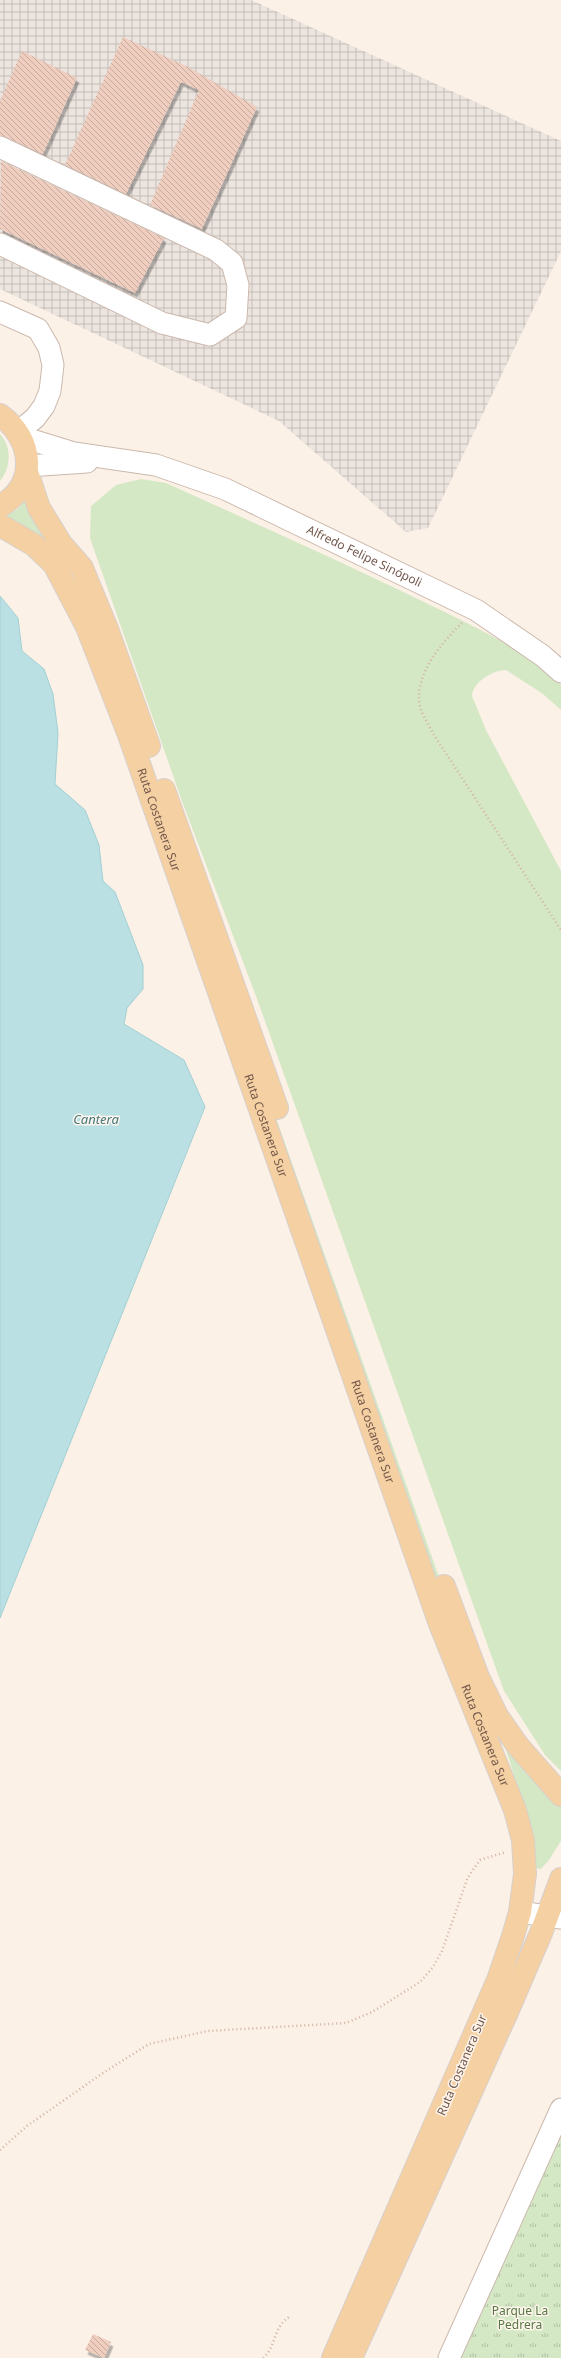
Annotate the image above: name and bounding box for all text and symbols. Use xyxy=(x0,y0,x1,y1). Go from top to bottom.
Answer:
street label: Alfredo Felipe Sinópoli xyxy=(304,521,425,591)
street label: Ruta Costanera Sur xyxy=(133,766,185,874)
street label: Ruta Costanera Sur xyxy=(240,1072,292,1180)
water label: Cantera xyxy=(73,1110,119,1128)
street label: Ruta Costanera Sur xyxy=(347,1377,399,1485)
street label: Ruta Costanera Sur xyxy=(457,1682,514,1789)
street label: Ruta Costanera Sur xyxy=(433,2012,491,2118)
park label: Parque La Pedrera xyxy=(492,2302,548,2333)

